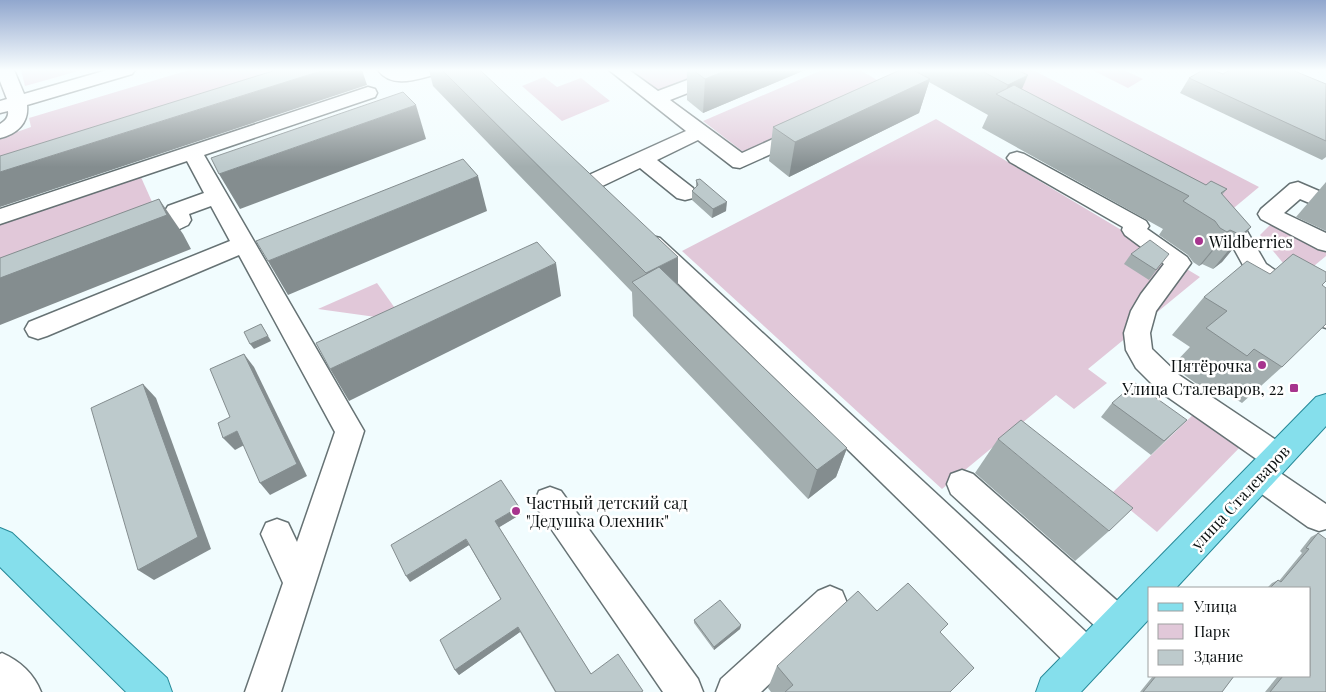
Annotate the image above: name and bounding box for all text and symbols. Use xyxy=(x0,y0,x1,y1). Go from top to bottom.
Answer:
place label: Wildberries xyxy=(1208,231,1293,252)
marker: Wildberries xyxy=(1193,235,1205,247)
place label: Пятёрочка xyxy=(1171,355,1252,376)
marker: Пятёрочка xyxy=(1256,359,1268,371)
place label: Улица Сталеваров, 22 xyxy=(1121,378,1284,399)
marker: Улица Сталеваров, 22 xyxy=(1288,382,1300,394)
street label: улица Сталеваров xyxy=(1185,440,1294,554)
place label: Частный детский сад "Дедушка Олехник" xyxy=(526,492,688,531)
marker: Частный детский сад "Дедушка Олехник" xyxy=(510,505,522,517)
legend xyxy=(1148,587,1311,677)
text: Улица xyxy=(1193,596,1237,616)
text: Парк xyxy=(1194,621,1230,641)
text: Здание xyxy=(1194,646,1243,666)

